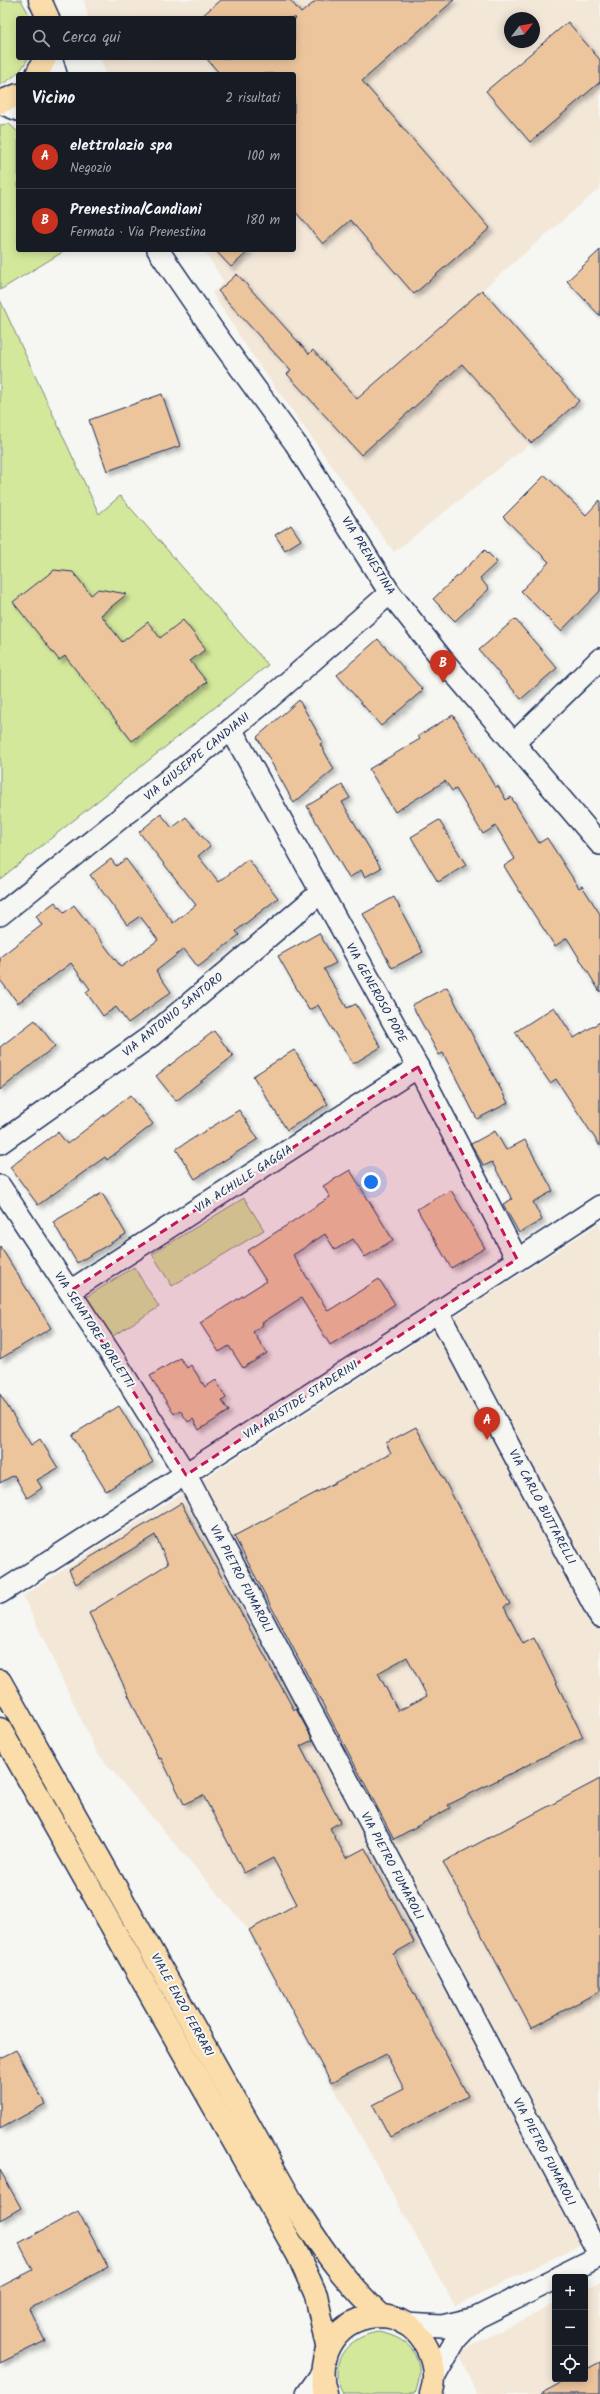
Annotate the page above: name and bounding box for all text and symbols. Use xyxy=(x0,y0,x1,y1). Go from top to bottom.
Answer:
north arrow xyxy=(504,12,540,48)
search box xyxy=(16,16,296,60)
text: Cerca qui xyxy=(62,26,120,50)
icon: search xyxy=(30,27,52,49)
text: Vicino xyxy=(32,85,75,112)
text: 2 risultati xyxy=(226,88,280,109)
text: elettrolazio spa xyxy=(70,134,173,158)
text: A xyxy=(41,146,49,167)
text: 100 m xyxy=(247,146,280,167)
text: Negozio xyxy=(70,158,111,179)
text: Prenestina/Candiani xyxy=(70,198,202,222)
text: B xyxy=(41,210,49,231)
text: 180 m xyxy=(246,210,280,231)
text: Fermata · Via Prenestina xyxy=(70,222,206,243)
street label: VIA PRENESTINA xyxy=(336,513,400,599)
pin: B xyxy=(430,650,456,683)
street label: VIA GIUSEPPE CANDIANI xyxy=(140,708,254,806)
street label: VIA GENEROSO POPE xyxy=(341,939,412,1047)
street label: VIA ANTONIO SANTORO xyxy=(118,968,228,1062)
street label: VIA ACHILLE GAGGIA xyxy=(191,1140,297,1218)
your location xyxy=(361,1172,381,1192)
street label: VIA SENATORE BORLETTI xyxy=(49,1268,139,1392)
street label: VIA ARISTIDE STADERINI xyxy=(240,1355,362,1444)
pin: A xyxy=(474,1407,500,1440)
street label: VIA CARLO BUTTARELLI xyxy=(504,1446,581,1568)
street label: VIA PIETRO FUMAROLI xyxy=(204,1522,278,1637)
street label: VIA PIETRO FUMAROLI xyxy=(355,1809,429,1924)
street label: VIALE ENZO FERRARI xyxy=(146,1950,219,2061)
street label: VIA PIETRO FUMAROLI xyxy=(507,2095,581,2210)
map controls xyxy=(552,2274,588,2382)
button: + xyxy=(552,2274,588,2310)
button: − xyxy=(552,2310,588,2346)
button: locate xyxy=(552,2346,588,2382)

